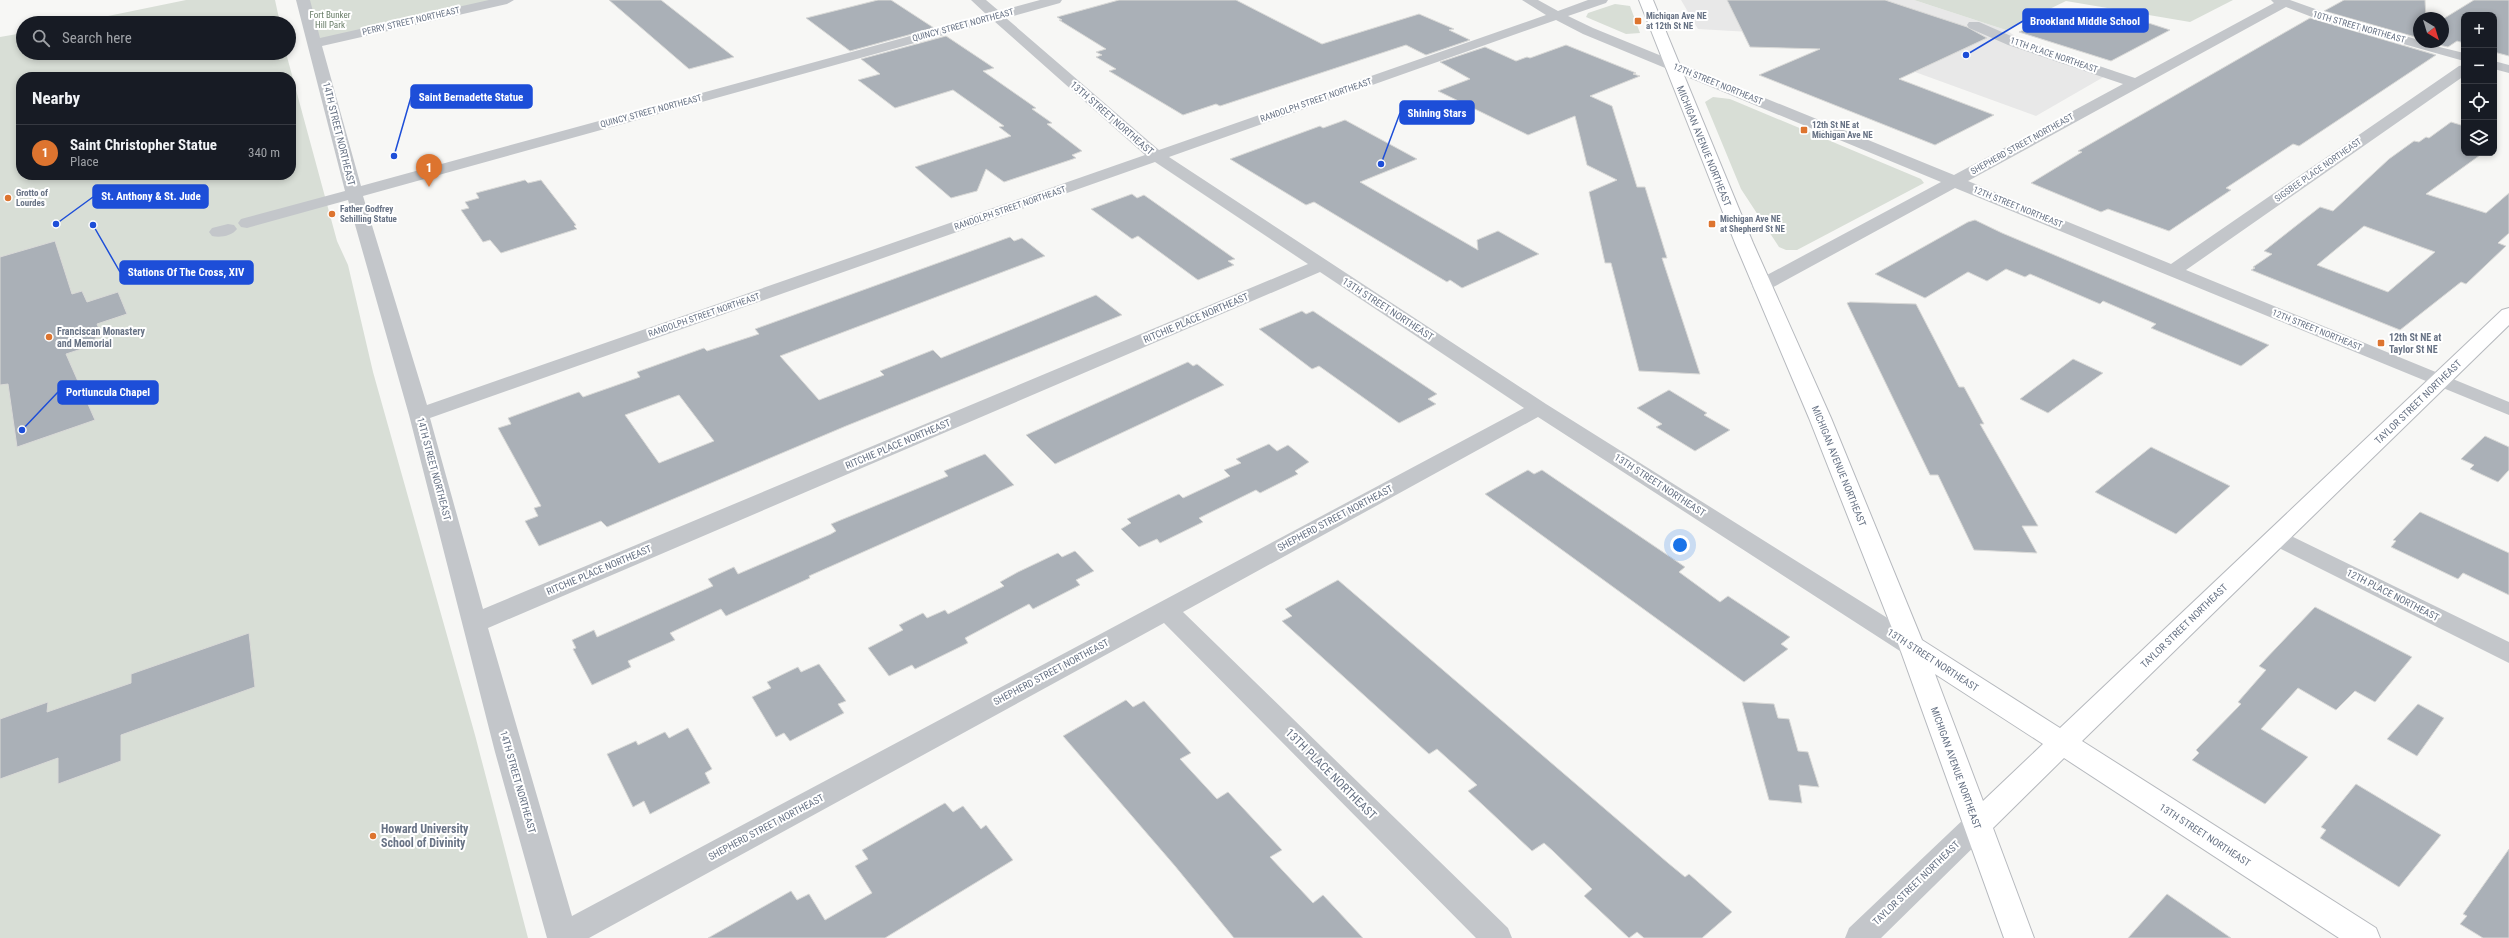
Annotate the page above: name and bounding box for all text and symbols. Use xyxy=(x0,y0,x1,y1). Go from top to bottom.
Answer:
street label: PERRY STREET NORTHEAST xyxy=(361,5,461,37)
street label: QUINCY STREET NORTHEAST xyxy=(911,7,1015,43)
callout: Brookland Middle School xyxy=(2023,9,2148,32)
street label: 10TH STREET NORTHEAST xyxy=(2312,9,2407,45)
park label: Fort Bunker Hill Park xyxy=(310,10,351,30)
place label: Michigan Ave NE at 12th St NE xyxy=(1646,11,1707,31)
north arrow xyxy=(2413,12,2449,48)
map controls xyxy=(2461,12,2497,156)
button: + xyxy=(2461,12,2497,48)
text: Brookland Middle School xyxy=(2030,15,2140,28)
search box xyxy=(16,16,296,60)
marker: Michigan Ave NE at 12th St NE xyxy=(1633,16,1643,26)
icon: search xyxy=(30,27,52,49)
text: Search here xyxy=(62,29,132,47)
street label: 11TH PLACE NORTHEAST xyxy=(2009,35,2099,75)
button: − xyxy=(2461,48,2497,84)
street label: 12TH STREET NORTHEAST xyxy=(1672,61,1765,107)
street label: RANDOLPH STREET NORTHEAST xyxy=(1259,76,1373,124)
street label: 13TH STREET NORTHEAST xyxy=(1068,79,1156,157)
street label: 14TH STREET NORTHEAST xyxy=(321,81,357,187)
street label: MICHIGAN AVENUE NORTHEAST xyxy=(1675,84,1733,208)
button: locate xyxy=(2461,84,2497,120)
callout: Saint Bernadette Statue xyxy=(411,85,532,108)
text: Nearby xyxy=(32,88,80,108)
text: Saint Bernadette Statue xyxy=(419,91,523,104)
street label: QUINCY STREET NORTHEAST xyxy=(599,93,703,129)
callout: Shining Stars xyxy=(1400,101,1474,124)
text: Shining Stars xyxy=(1408,107,1466,120)
street label: SHEPHERD STREET NORTHEAST xyxy=(1969,111,2075,177)
place label: 12th St NE at Michigan Ave NE xyxy=(1812,120,1873,140)
button: layers xyxy=(2461,120,2497,156)
marker: 12th St NE at Michigan Ave NE xyxy=(1799,125,1809,135)
text: Saint Christopher Statue xyxy=(70,136,217,154)
street label: SIGSBEE PLACE NORTHEAST xyxy=(2273,136,2364,204)
text: 1 xyxy=(42,145,48,160)
text: 340 m xyxy=(248,145,280,160)
text: Place xyxy=(70,154,99,169)
pin: 1 xyxy=(416,154,442,187)
street label: RANDOLPH STREET NORTHEAST xyxy=(953,184,1067,232)
street label: 12TH STREET NORTHEAST xyxy=(1972,184,2065,230)
callout: St. Anthony & St. Jude xyxy=(93,185,208,208)
place label: Grotto of Lourdes xyxy=(16,188,48,208)
text: St. Anthony & St. Jude xyxy=(101,190,201,203)
marker: Grotto of Lourdes xyxy=(3,193,13,203)
place label: Father Godfrey Schilling Statue xyxy=(340,204,398,224)
marker: Father Godfrey Schilling Statue xyxy=(327,209,337,219)
place label: Michigan Ave NE at Shepherd St NE xyxy=(1720,214,1785,234)
marker: Michigan Ave NE at Shepherd St NE xyxy=(1707,219,1717,229)
callout: Stations Of The Cross, XIV xyxy=(120,261,253,284)
text: Stations Of The Cross, XIV xyxy=(128,266,245,279)
street label: 13TH STREET NORTHEAST xyxy=(1340,275,1436,343)
street label: RANDOLPH STREET NORTHEAST xyxy=(647,291,761,339)
street label: RITCHIE PLACE NORTHEAST xyxy=(1142,291,1250,345)
street label: 12TH STREET NORTHEAST xyxy=(2271,307,2364,353)
place label: Franciscan Monastery and Memorial xyxy=(57,326,146,349)
marker: Franciscan Monastery and Memorial xyxy=(44,332,54,342)
place label: 12th St NE at Taylor St NE xyxy=(2389,332,2441,355)
marker: 12th St NE at Taylor St NE xyxy=(2376,338,2386,348)
street label: TAYLOR STREET NORTHEAST xyxy=(2372,358,2464,446)
callout: Portiuncula Chapel xyxy=(58,381,158,404)
text: Portiuncula Chapel xyxy=(66,386,150,399)
street label: MICHIGAN AVENUE NORTHEAST xyxy=(1810,404,1868,528)
street label: 14TH STREET NORTHEAST xyxy=(415,416,453,522)
street label: RITCHIE PLACE NORTHEAST xyxy=(844,417,952,471)
street label: 13TH STREET NORTHEAST xyxy=(1612,451,1708,519)
street label: SHEPHERD STREET NORTHEAST xyxy=(1275,483,1395,553)
your location xyxy=(1670,535,1690,555)
street label: RITCHIE PLACE NORTHEAST xyxy=(545,543,653,597)
street label: 12TH PLACE NORTHEAST xyxy=(2345,567,2441,623)
street label: TAYLOR STREET NORTHEAST xyxy=(2138,582,2230,670)
street label: 13TH STREET NORTHEAST xyxy=(1885,626,1981,694)
street label: SHEPHERD STREET NORTHEAST xyxy=(991,637,1111,707)
street label: MICHIGAN AVENUE NORTHEAST xyxy=(1929,705,1983,831)
street label: 13TH PLACE NORTHEAST xyxy=(1283,726,1379,822)
street label: 14TH STREET NORTHEAST xyxy=(498,729,538,835)
street label: SHEPHERD STREET NORTHEAST xyxy=(706,792,826,862)
street label: 13TH STREET NORTHEAST xyxy=(2157,801,2253,869)
place label: Howard University School of Divinity xyxy=(381,822,469,850)
marker: Howard University School of Divinity xyxy=(368,831,378,841)
street label: TAYLOR STREET NORTHEAST xyxy=(1870,839,1962,927)

